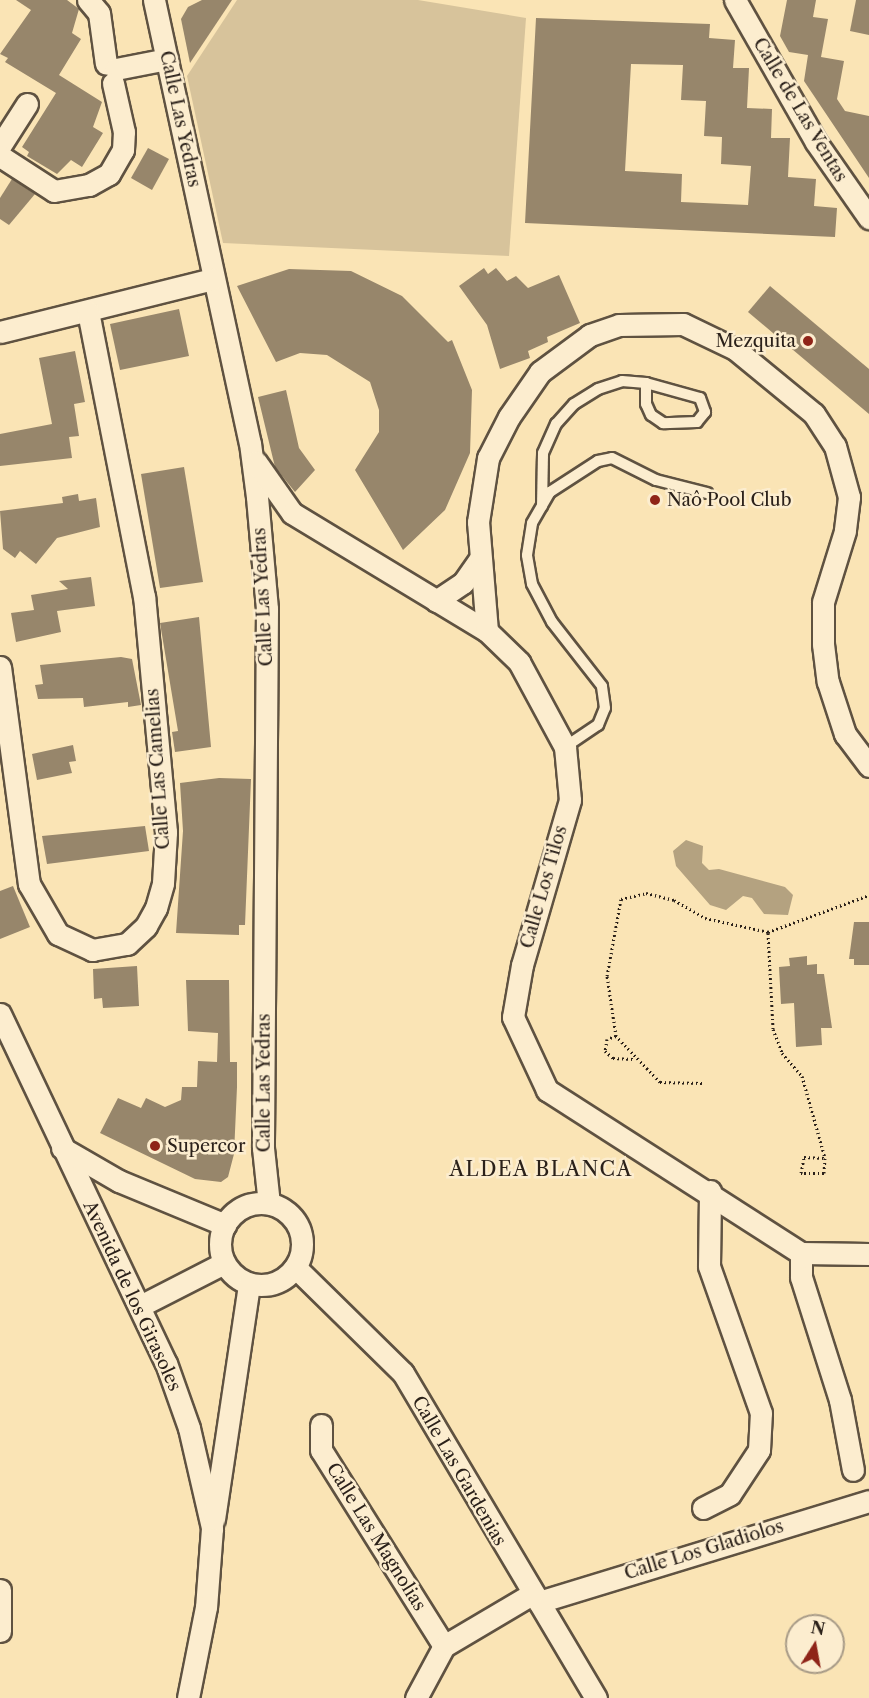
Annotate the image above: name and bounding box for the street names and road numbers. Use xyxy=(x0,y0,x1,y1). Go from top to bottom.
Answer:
street label: Calle de Las Ventas xyxy=(748,34,852,186)
street label: Calle Las Yedras xyxy=(155,49,205,189)
street label: Calle Las Yedras xyxy=(249,527,277,667)
street label: Calle Las Camelias xyxy=(142,688,174,850)
street label: Calle Los Tilos xyxy=(516,823,572,951)
street label: Calle Las Yedras xyxy=(253,1013,275,1153)
street label: Avenida de los Girasoles xyxy=(78,1197,186,1395)
street label: Calle Las Gardenias xyxy=(407,1392,511,1550)
street label: Calle Las Magnolias xyxy=(322,1459,430,1615)
street label: Calle Los Gladiolos xyxy=(622,1515,786,1585)

